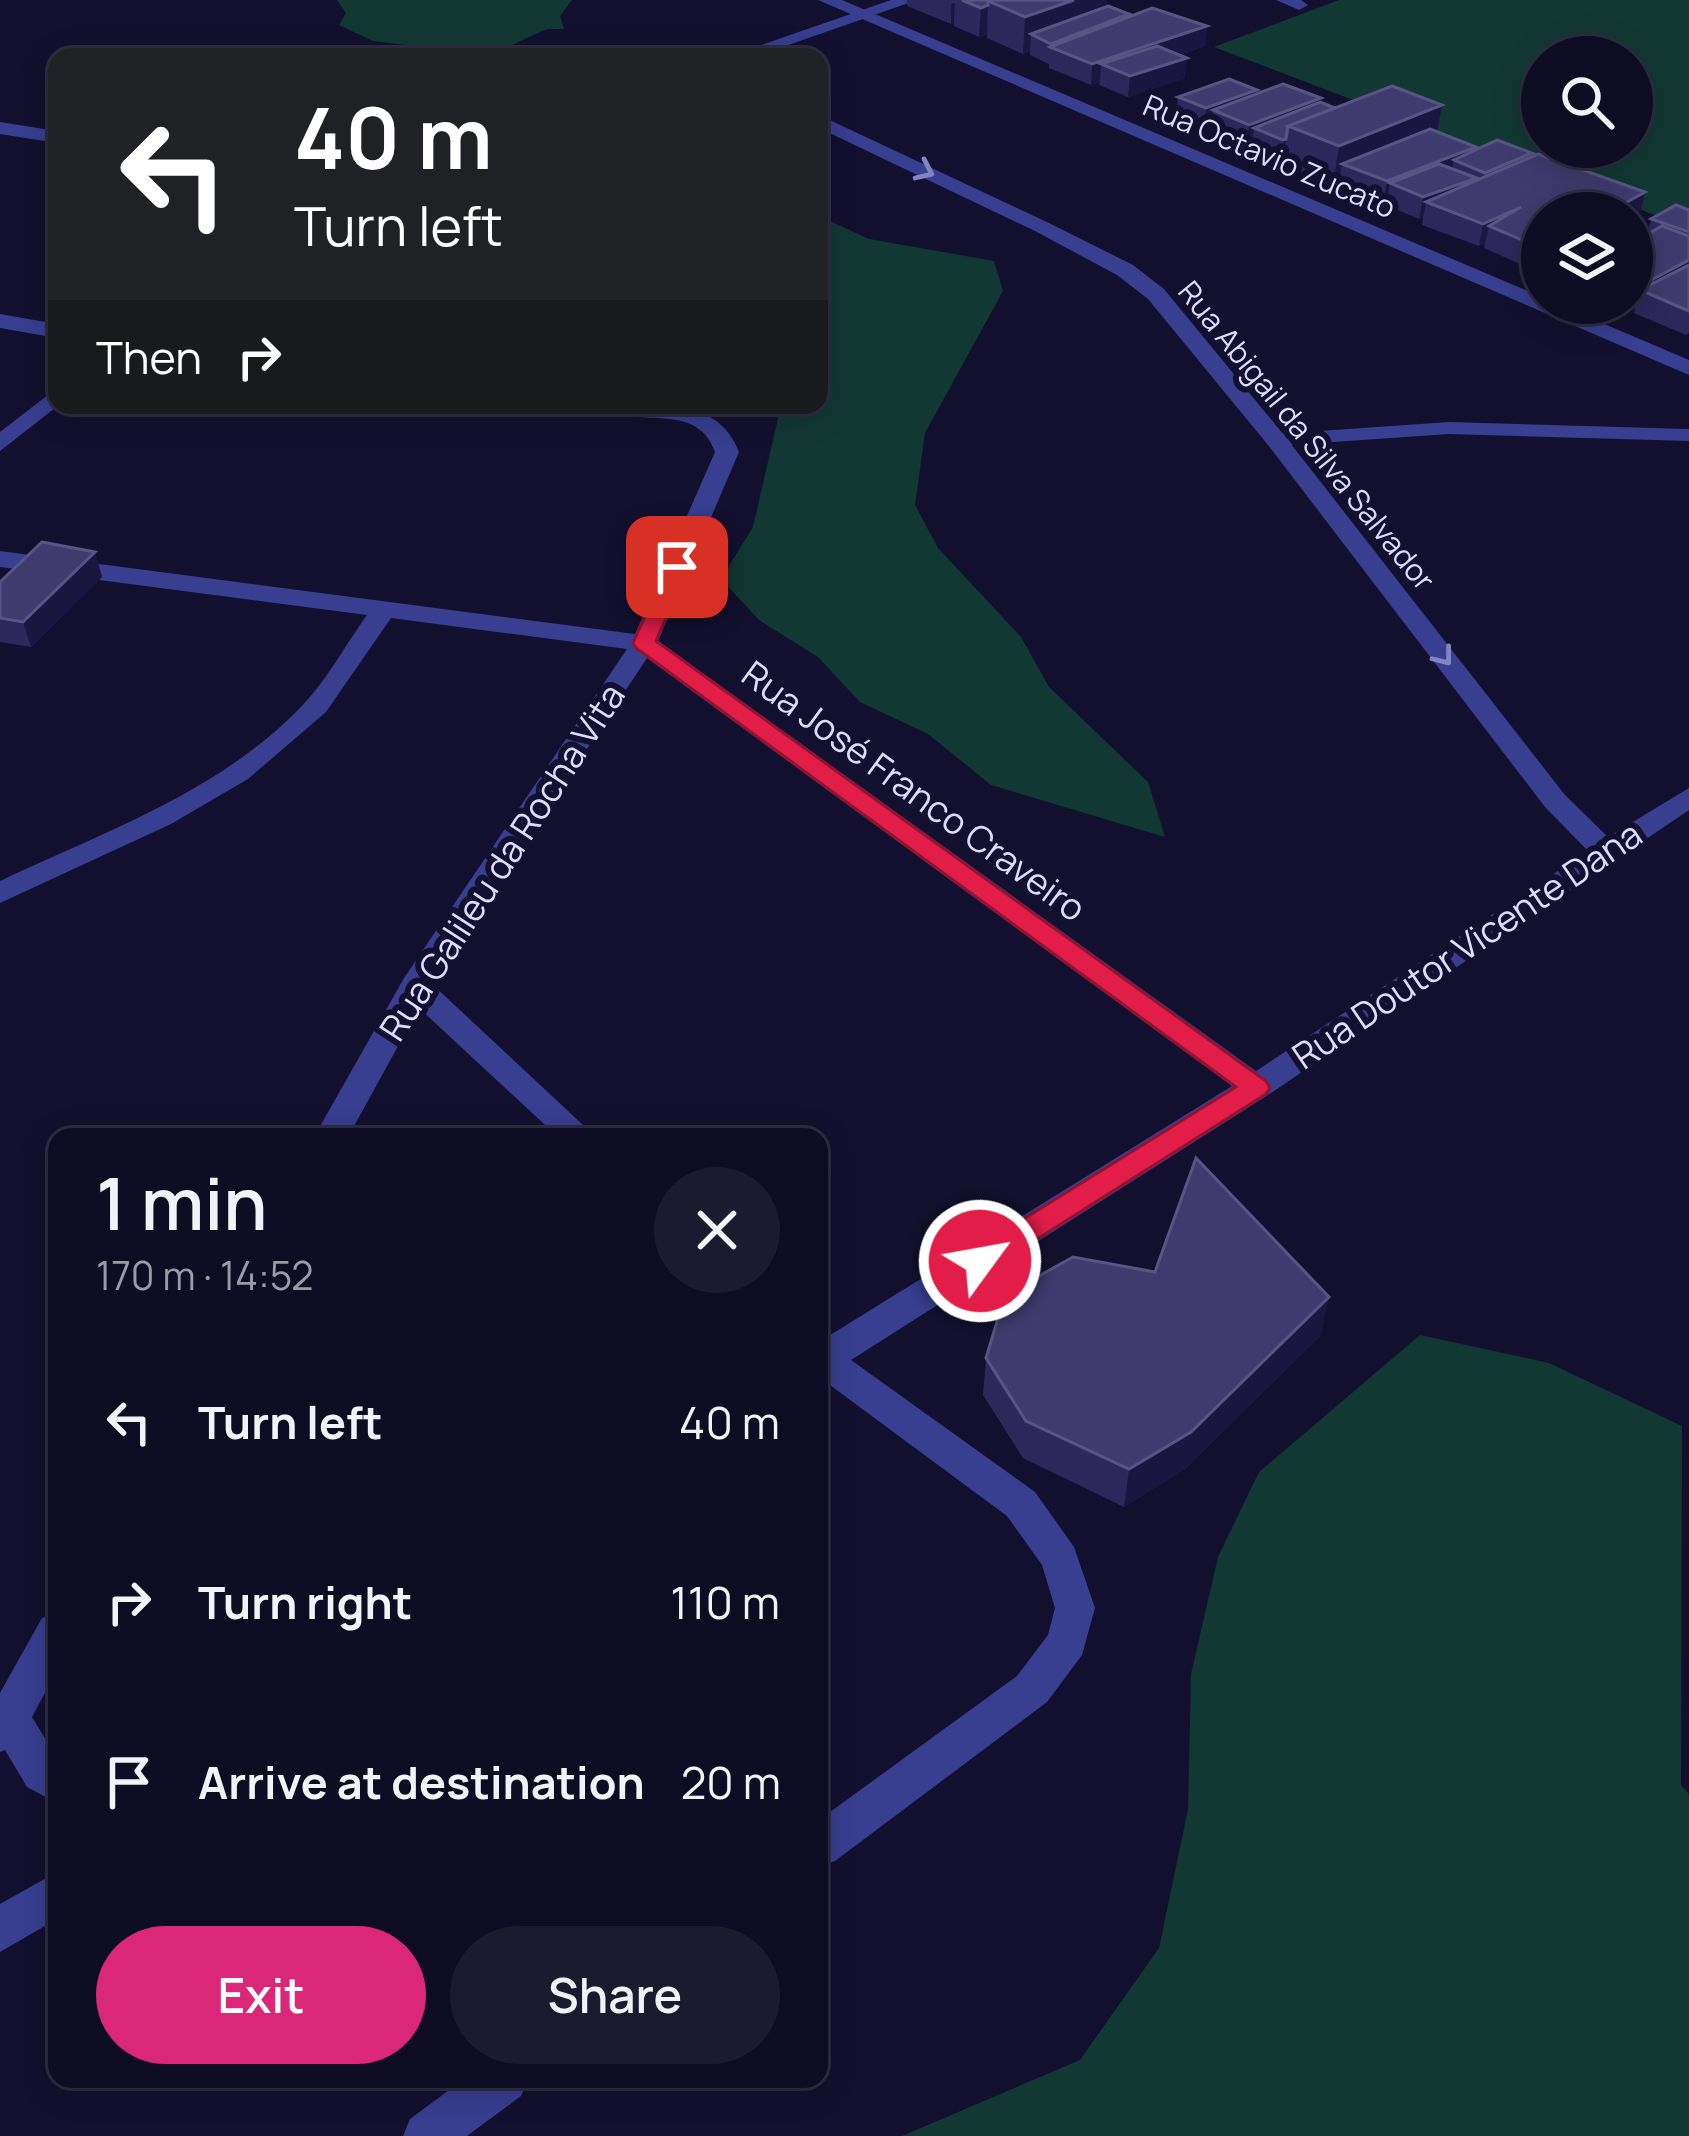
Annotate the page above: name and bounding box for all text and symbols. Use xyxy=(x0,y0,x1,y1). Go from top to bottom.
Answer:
map controls xyxy=(1521,36,1653,324)
button: search xyxy=(1521,36,1653,168)
text: 40 m xyxy=(294,79,493,194)
street label: Rua Octavio Zucato xyxy=(1137,84,1402,227)
icon: left xyxy=(96,96,252,252)
one-way arrow xyxy=(913,157,934,180)
text: Turn left xyxy=(294,188,503,262)
button: layers xyxy=(1521,192,1653,324)
street label: Rua Abigail da Silva Salvador xyxy=(1169,272,1445,598)
icon: right xyxy=(226,324,292,390)
text: Then xyxy=(96,326,202,388)
pin xyxy=(626,516,728,618)
icon: arrive xyxy=(644,534,710,600)
one-way arrow xyxy=(1429,644,1451,666)
street label: Rua José Franco Craveiro xyxy=(732,649,1096,932)
street label: Rua Galileu da Rocha Vita xyxy=(368,674,636,1050)
street label: Rua Doutor Vicente Dana xyxy=(1282,809,1651,1080)
text: 1 min xyxy=(96,1153,268,1252)
button: close xyxy=(654,1167,780,1293)
position arrow xyxy=(917,1198,1043,1324)
text: 170 m · 14:52 xyxy=(96,1248,313,1302)
icon: left xyxy=(96,1389,162,1455)
text: Turn left xyxy=(198,1391,383,1453)
text: 40 m xyxy=(679,1391,780,1453)
icon: right xyxy=(96,1569,162,1635)
text: Turn right xyxy=(198,1571,412,1633)
text: 110 m xyxy=(670,1571,780,1633)
icon: arrive xyxy=(96,1749,162,1815)
text: Arrive at destination xyxy=(198,1751,645,1813)
text: 20 m xyxy=(681,1751,781,1813)
button: Exit xyxy=(96,1926,426,2064)
button: Share xyxy=(450,1926,780,2064)

